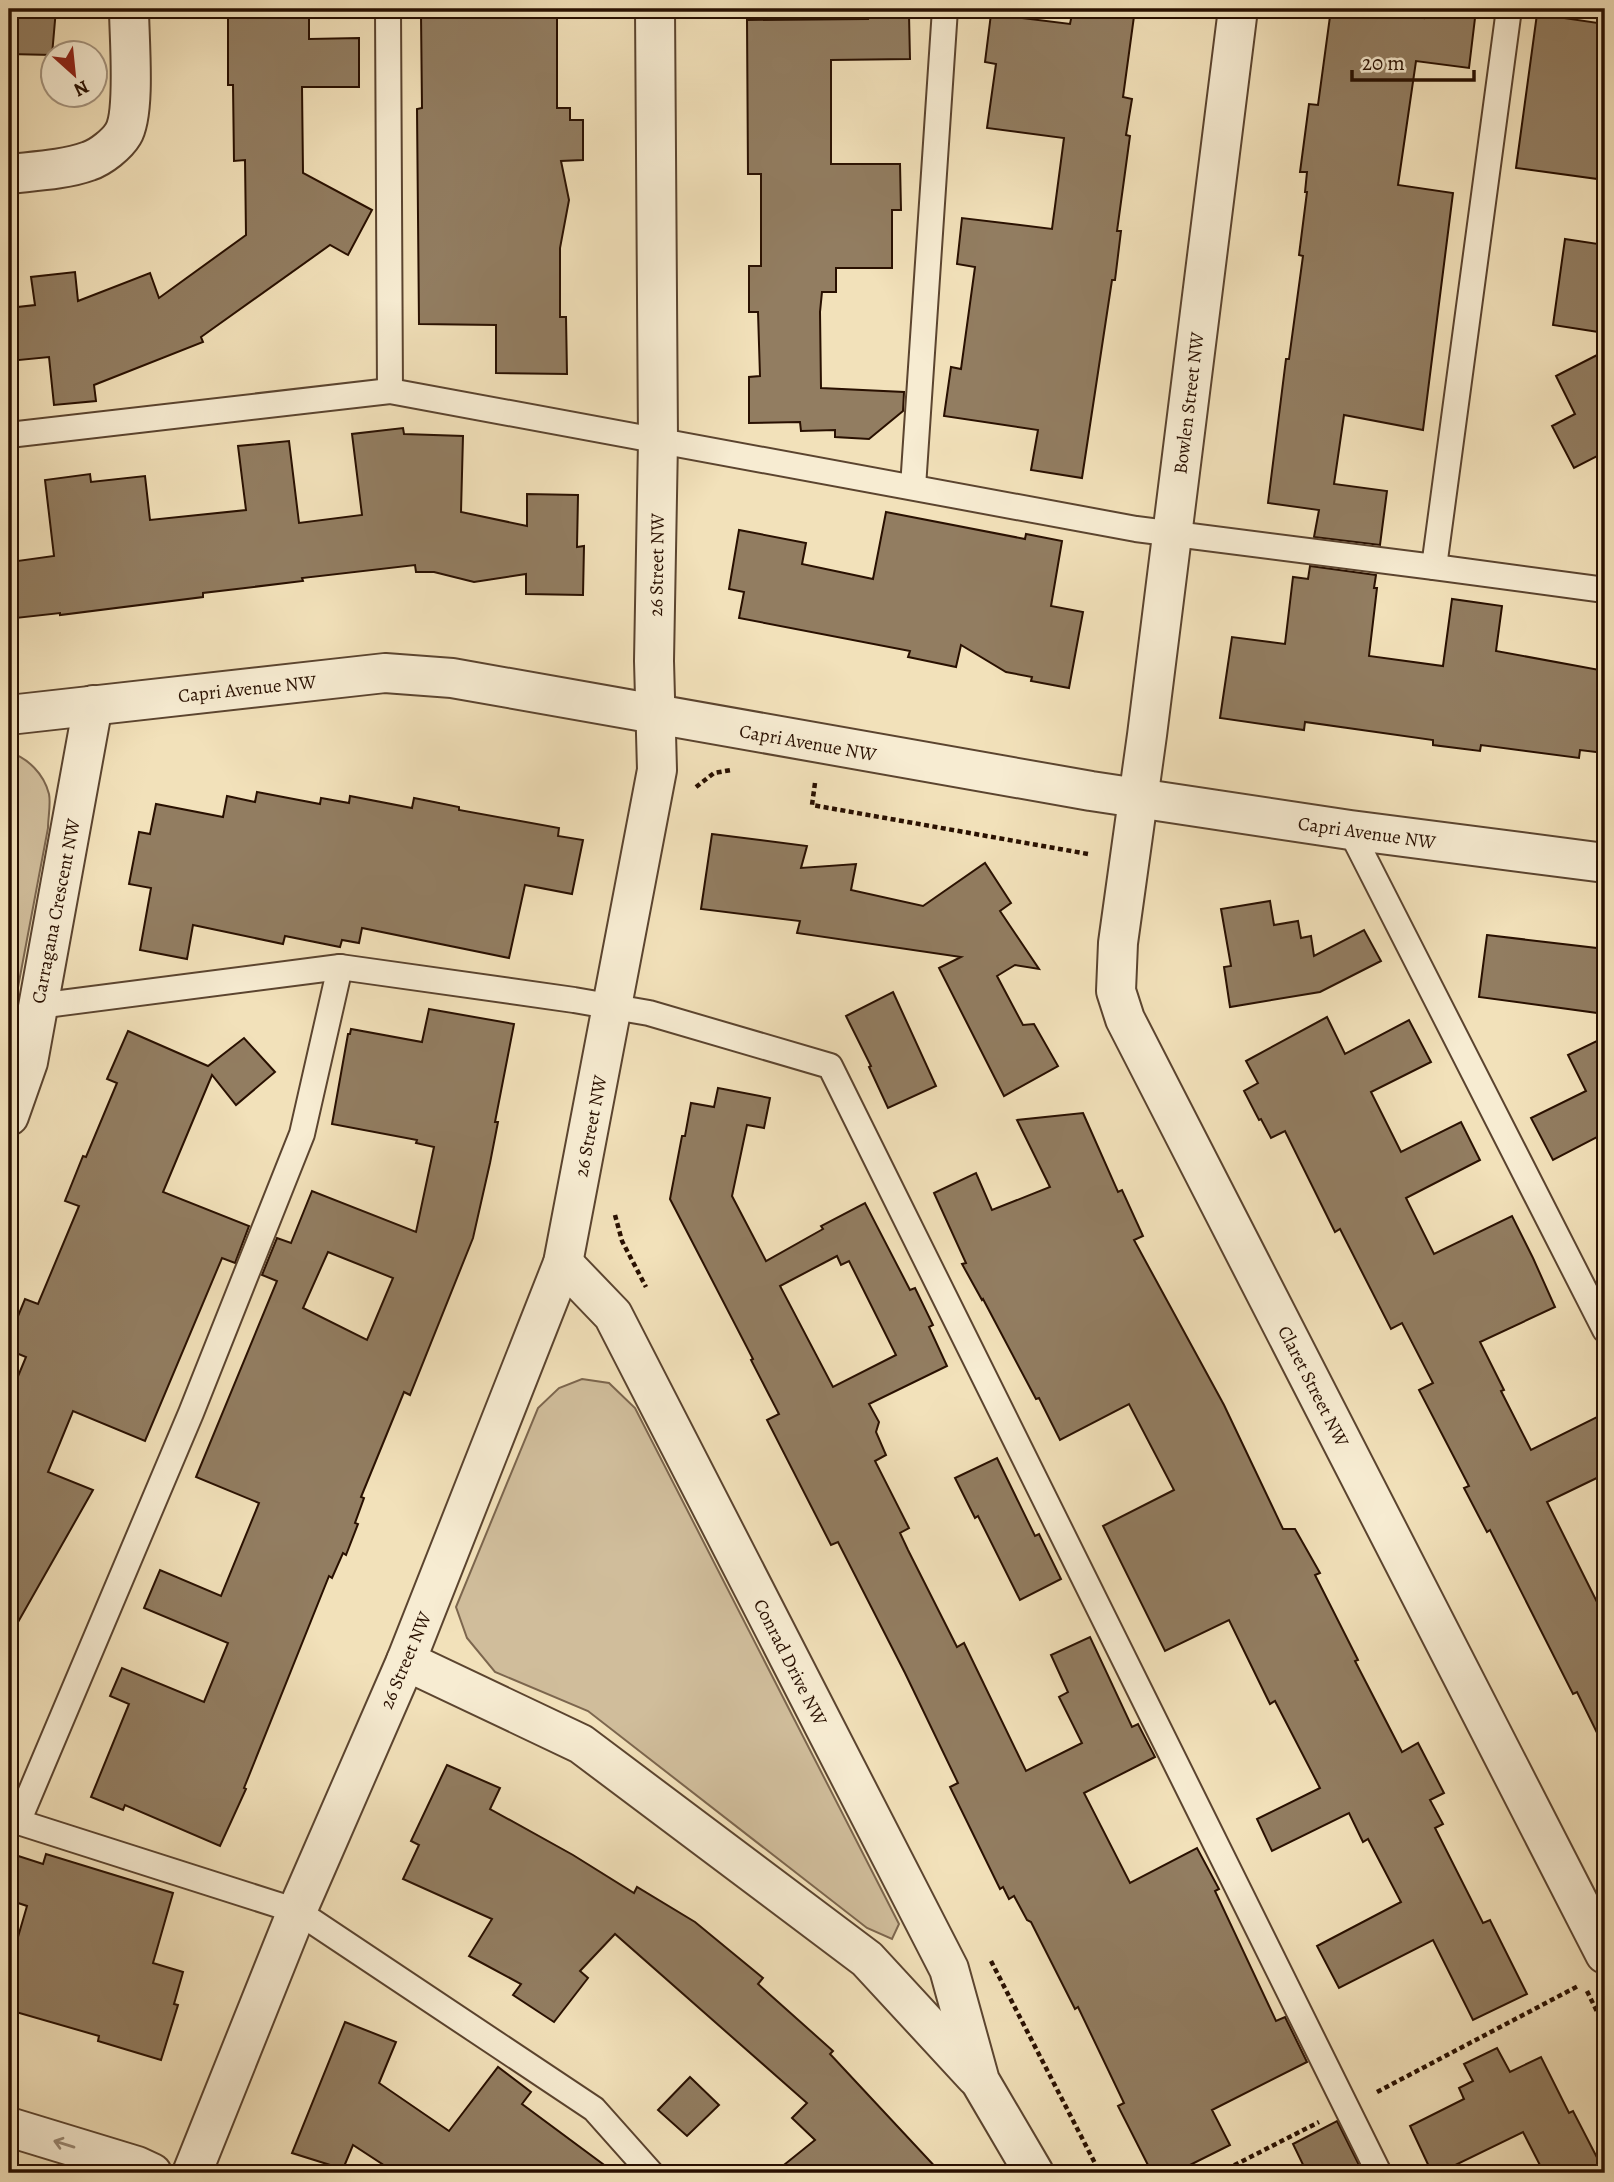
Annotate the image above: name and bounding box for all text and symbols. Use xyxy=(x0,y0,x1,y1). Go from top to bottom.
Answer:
north arrow xyxy=(38,38,108,108)
scale bar xyxy=(1352,38,1474,82)
text: 20 m xyxy=(1362,49,1405,77)
text: N xyxy=(69,74,93,103)
street label: Bowlen Street NW xyxy=(1167,330,1211,476)
street label: 26 Street NW xyxy=(643,513,671,617)
street label: Capri Avenue NW xyxy=(177,669,318,709)
street label: Capri Avenue NW xyxy=(737,718,879,768)
street label: Capri Avenue NW xyxy=(1296,810,1438,856)
street label: Carragana Crescent NW xyxy=(25,816,87,1006)
street label: 26 Street NW xyxy=(568,1073,614,1179)
street label: Claret Street NW xyxy=(1271,1321,1355,1452)
street label: Conrad Drive NW xyxy=(747,1595,833,1731)
street label: 26 Street NW xyxy=(374,1607,438,1713)
one-way arrow xyxy=(53,2137,75,2150)

